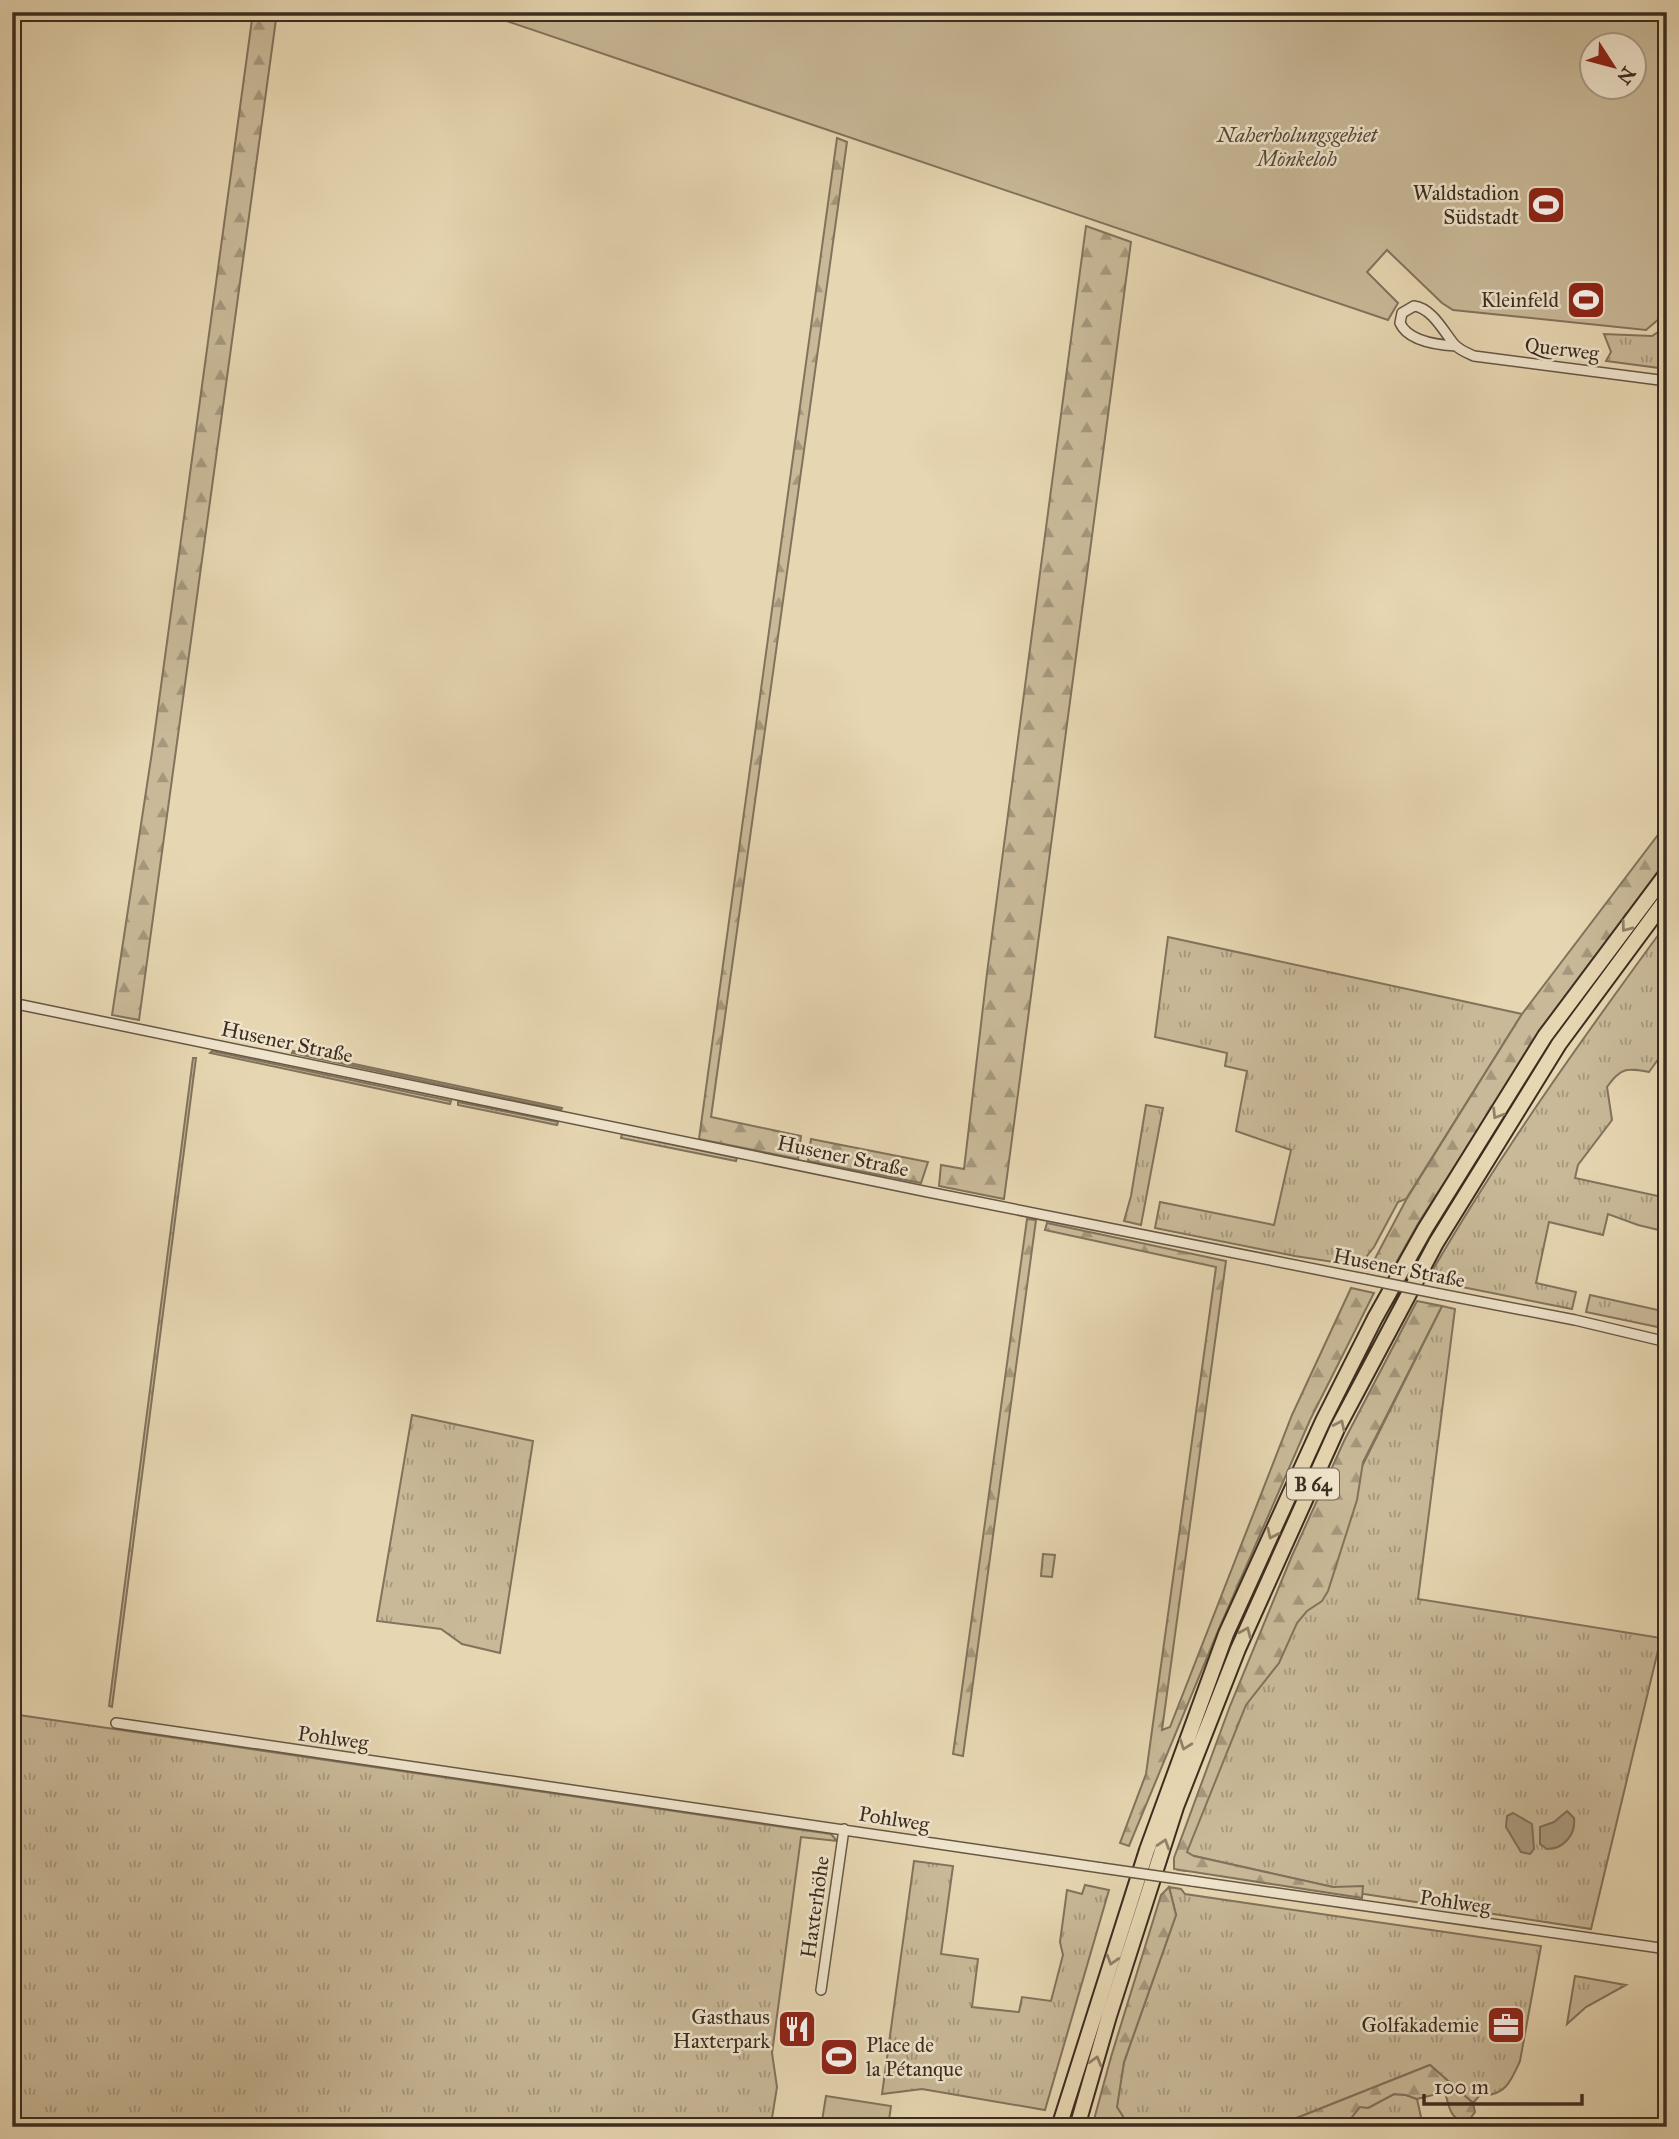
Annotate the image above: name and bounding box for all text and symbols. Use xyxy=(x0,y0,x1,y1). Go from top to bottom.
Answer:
north arrow xyxy=(1578,32,1648,102)
text: N xyxy=(1612,62,1640,89)
park label: Naherholungsgebiet Mönkeloh xyxy=(1216,122,1379,172)
place label: Waldstadion Südstadt xyxy=(1413,180,1520,230)
sports icon: Waldstadion Südstadt xyxy=(1525,184,1567,226)
sports icon: Kleinfeld xyxy=(1565,279,1607,321)
place label: Kleinfeld xyxy=(1481,287,1559,313)
street label: Querweg xyxy=(1523,332,1601,366)
one-way arrow xyxy=(1622,920,1634,932)
street label: Husener Straße xyxy=(219,1015,355,1069)
one-way arrow xyxy=(1492,1107,1505,1120)
street label: Husener Straße xyxy=(775,1129,911,1183)
street label: Husener Straße xyxy=(1331,1242,1467,1294)
one-way arrow xyxy=(1331,1420,1345,1432)
road number: B 64 xyxy=(1287,1468,1339,1500)
one-way arrow xyxy=(1266,1527,1280,1539)
one-way arrow xyxy=(1238,1627,1252,1639)
street label: Pohlweg xyxy=(296,1720,370,1756)
one-way arrow xyxy=(1180,1738,1194,1750)
street label: Pohlweg xyxy=(857,1801,931,1837)
one-way arrow xyxy=(1156,1839,1170,1851)
street label: Haxterhöhe xyxy=(795,1854,835,1960)
street label: Pohlweg xyxy=(1418,1884,1492,1920)
one-way arrow xyxy=(1106,1953,1120,1966)
place label: Gasthaus Haxterpark xyxy=(673,2004,770,2054)
office icon: Golfakademie xyxy=(1485,2004,1527,2046)
restaurant icon: Gasthaus Haxterpark xyxy=(776,2008,818,2050)
place label: Golfakademie xyxy=(1361,2012,1479,2038)
place label: Place de la Pétanque xyxy=(866,2032,963,2082)
sports icon: Place de la Pétanque xyxy=(818,2036,860,2078)
one-way arrow xyxy=(1087,2055,1102,2067)
scale bar xyxy=(1424,2062,1581,2106)
text: 100 m xyxy=(1434,2074,1489,2100)

